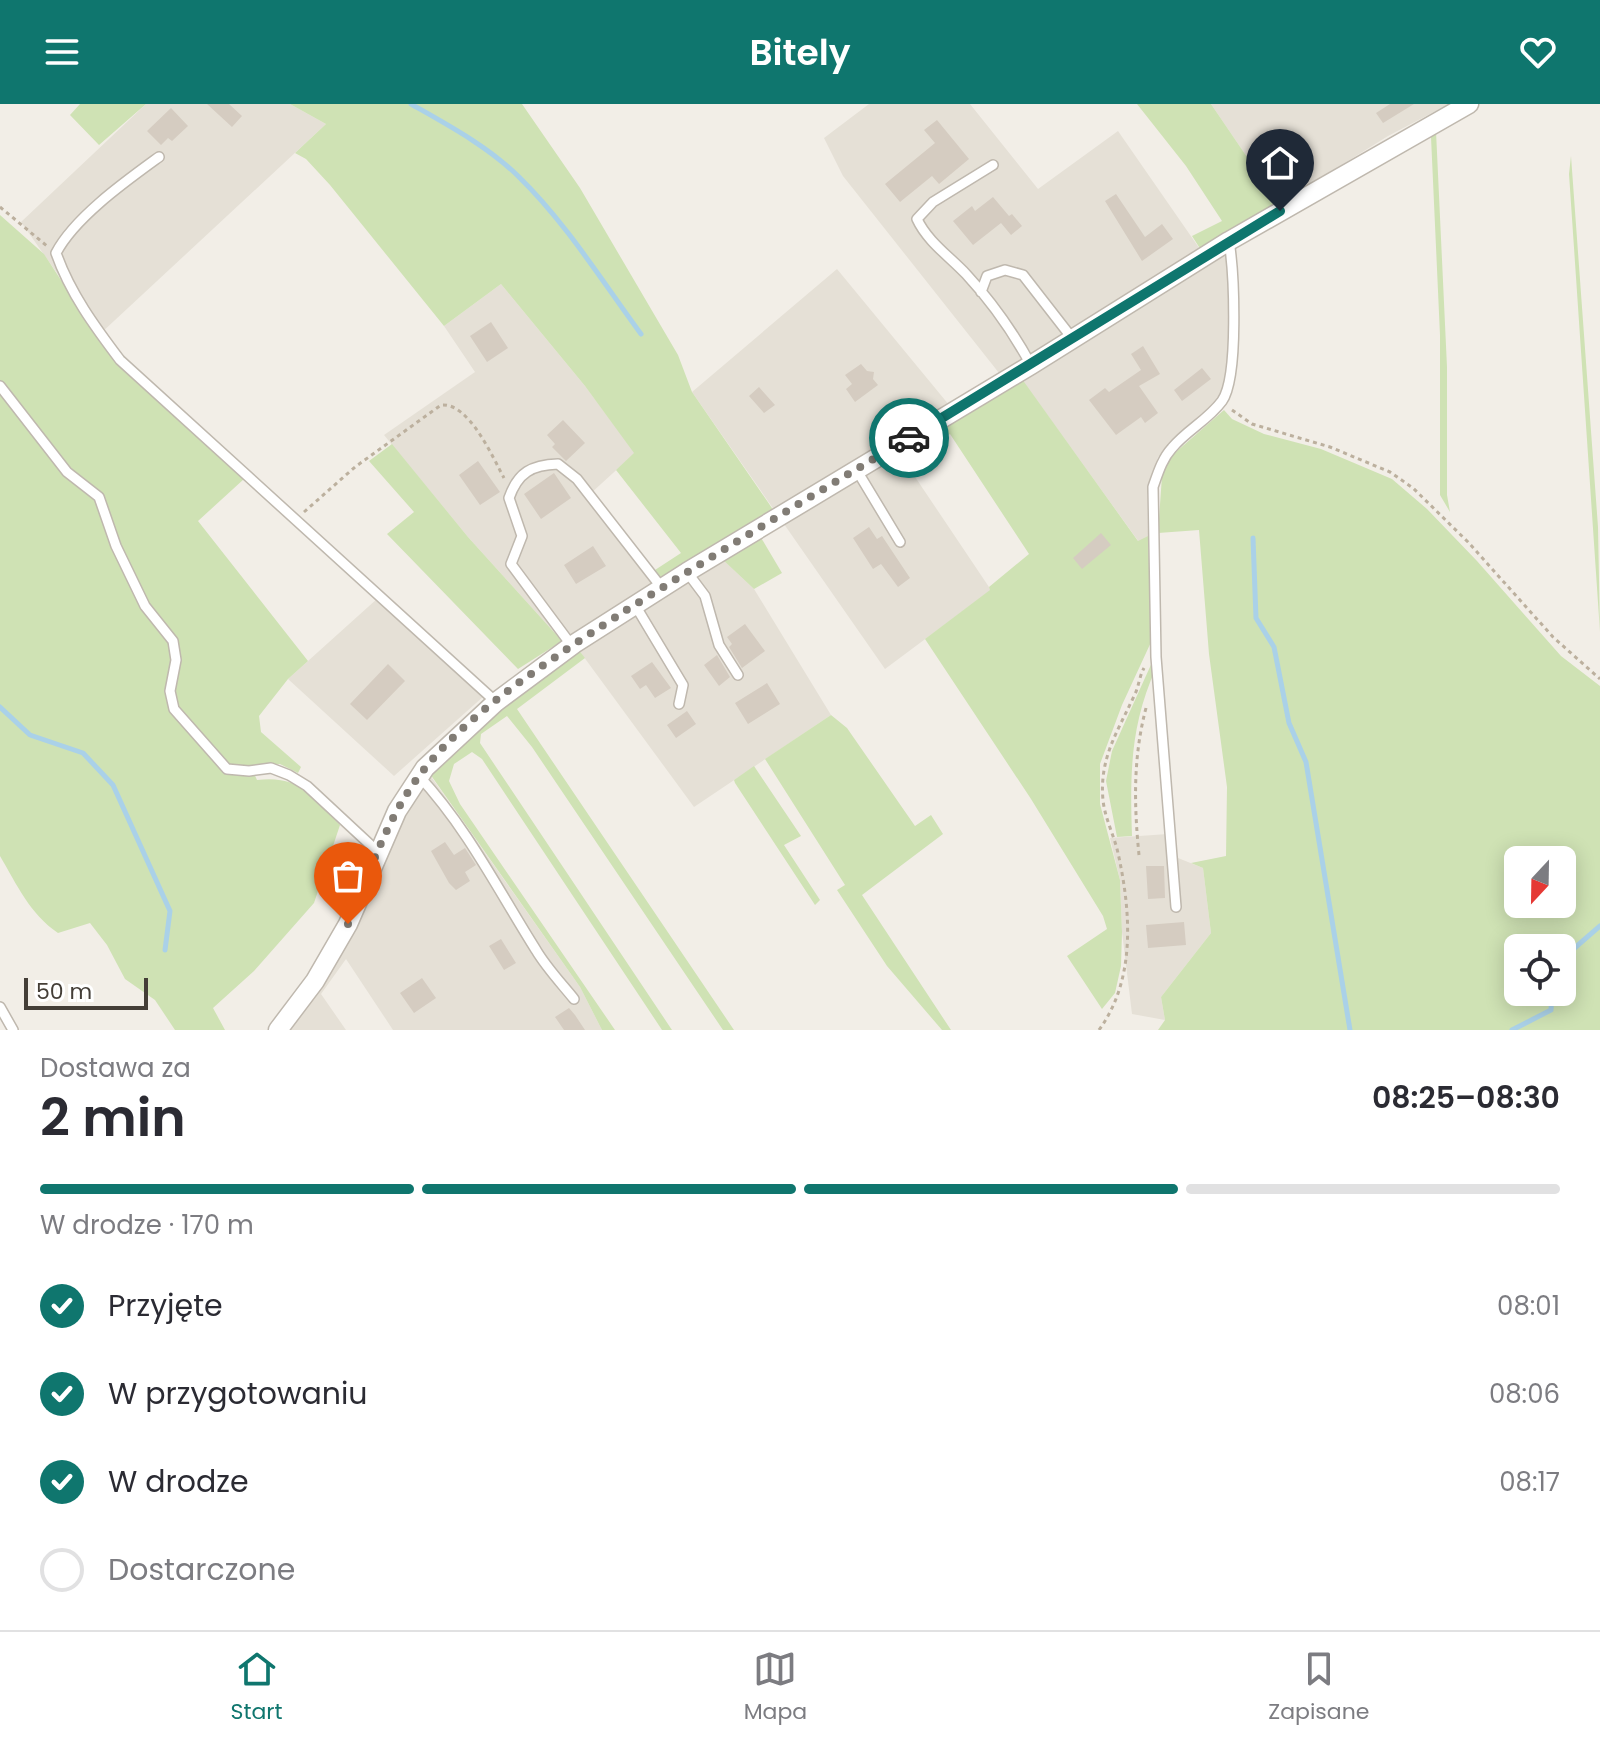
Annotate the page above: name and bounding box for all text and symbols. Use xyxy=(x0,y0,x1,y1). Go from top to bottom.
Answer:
text: Bitely xyxy=(749,27,851,78)
icon: menu xyxy=(40,30,84,74)
icon: heart xyxy=(1516,30,1560,74)
pin xyxy=(1246,129,1314,211)
icon: home xyxy=(1258,141,1302,185)
courier xyxy=(869,398,949,478)
icon: car xyxy=(887,416,931,460)
pin xyxy=(314,842,382,924)
north arrow xyxy=(1504,846,1576,918)
map controls xyxy=(1504,846,1576,1006)
icon: bag xyxy=(326,854,370,898)
button: locate xyxy=(1504,934,1576,1006)
scale bar xyxy=(24,974,148,1010)
text: 50 m xyxy=(36,976,92,1007)
text: Dostawa za xyxy=(40,1050,191,1086)
text: 08:25–08:30 xyxy=(1372,1076,1560,1119)
text: 2 min xyxy=(40,1081,186,1154)
text: W drodze · 170 m xyxy=(40,1207,254,1243)
icon: check xyxy=(40,1284,84,1328)
text: Przyjęte xyxy=(108,1284,223,1327)
text: 08:01 xyxy=(1497,1288,1560,1324)
icon: check xyxy=(40,1372,84,1416)
text: W przygotowaniu xyxy=(108,1372,368,1415)
text: 08:06 xyxy=(1489,1376,1560,1412)
icon: check xyxy=(40,1460,84,1504)
text: W drodze xyxy=(108,1460,249,1503)
text: 08:17 xyxy=(1499,1464,1560,1500)
text: Dostarczone xyxy=(108,1548,295,1591)
tab: Start xyxy=(231,1647,283,1728)
tab: Mapa xyxy=(744,1647,807,1728)
tab: Zapisane xyxy=(1268,1647,1369,1728)

